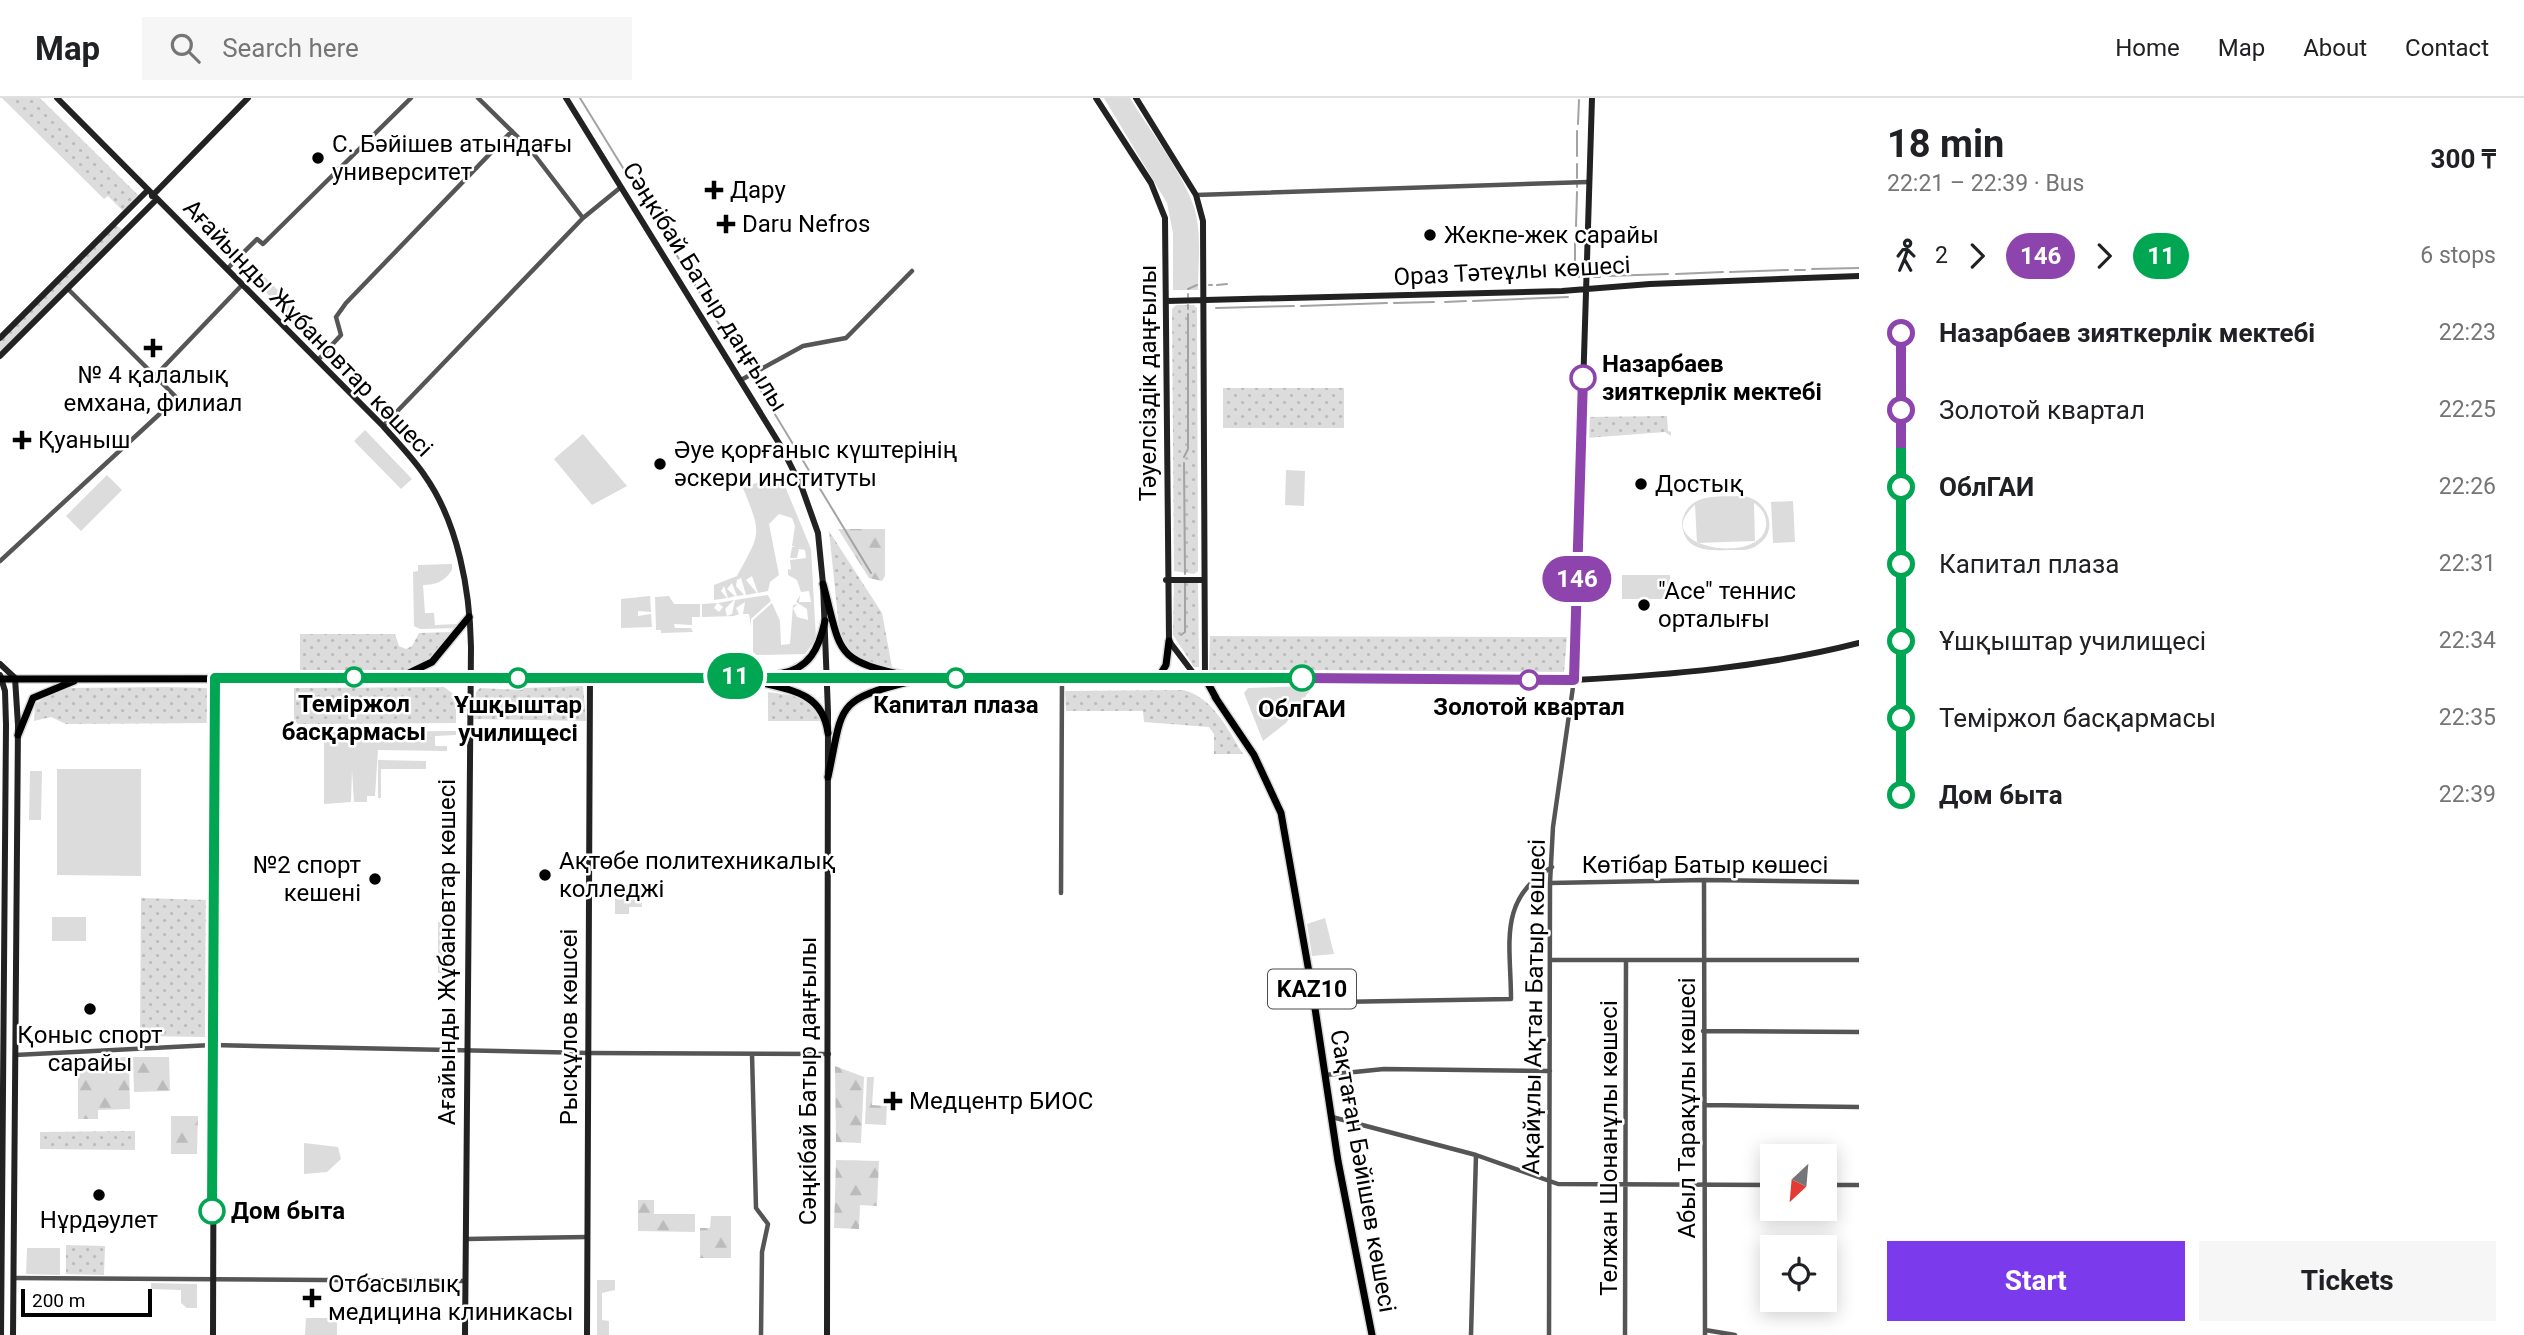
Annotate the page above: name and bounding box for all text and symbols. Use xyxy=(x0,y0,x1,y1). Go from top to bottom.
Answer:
search box xyxy=(142,17,632,80)
text: Map xyxy=(35,29,100,68)
icon: search xyxy=(166,29,204,67)
text: Search here xyxy=(222,33,359,63)
text: Home xyxy=(2115,34,2180,62)
text: Map xyxy=(2218,34,2265,62)
text: About xyxy=(2303,34,2367,62)
text: Contact xyxy=(2405,34,2489,62)
text: 18 min xyxy=(1887,122,2004,166)
place label: С. Бәйішев атындағы университет xyxy=(332,130,572,186)
text: 300 ₸ xyxy=(2431,144,2496,174)
marker: С. Бәйішев атындағы университет xyxy=(310,150,326,166)
street label: Сәңкібай Батыр даңғылы xyxy=(617,157,793,417)
text: 22:21 – 22:39 · Bus xyxy=(1887,170,2084,197)
place label: Дару xyxy=(730,176,786,204)
marker: Дару xyxy=(704,180,724,200)
street label: Ағайынды Жұбановтар көшесі xyxy=(178,194,438,462)
place label: Daru Nefros xyxy=(742,210,870,238)
marker: Daru Nefros xyxy=(716,214,736,234)
place label: Жекпе-жек сарайы xyxy=(1444,221,1659,249)
marker: Жекпе-жек сарайы xyxy=(1422,227,1438,243)
icon: walk xyxy=(1887,237,1925,275)
icon: forward xyxy=(1958,237,1996,275)
icon: forward xyxy=(2085,237,2123,275)
text: 2 xyxy=(1935,242,1948,269)
text: 146 xyxy=(2020,242,2061,270)
text: 11 xyxy=(2147,242,2175,270)
text: 6 stops xyxy=(2420,242,2496,269)
street label: Ораз Тәтеұлы көшесі xyxy=(1393,251,1631,291)
street label: Тәуелсіздік даңғылы xyxy=(1134,265,1162,501)
text: Назарбаев зияткерлік мектебі xyxy=(1939,318,2315,348)
text: 22:23 xyxy=(2439,319,2496,346)
marker: № 4 қалалық емхана, филиал xyxy=(143,338,163,358)
place label: Назарбаев зияткерлік мектебі xyxy=(1602,350,1822,406)
place label: № 4 қалалық емхана, филиал xyxy=(64,361,242,417)
marker: Назарбаев зияткерлік мектебі xyxy=(1570,365,1596,391)
text: Золотой квартал xyxy=(1939,395,2145,425)
text: 22:25 xyxy=(2439,396,2496,423)
place label: Қуаныш xyxy=(38,426,130,454)
marker: Қуаныш xyxy=(12,430,32,450)
place label: Әуе қорғаныс күштерінің әскери институты xyxy=(674,436,957,492)
marker: Әуе қорғаныс күштерінің әскери институты xyxy=(652,456,668,472)
place label: Достық xyxy=(1655,470,1744,498)
text: ОблГАИ xyxy=(1939,472,2034,502)
text: 22:26 xyxy=(2439,473,2496,500)
marker: Достық xyxy=(1633,476,1649,492)
text: Капитал плаза xyxy=(1939,549,2119,579)
text: 22:31 xyxy=(2439,550,2496,577)
line badge: 146 xyxy=(1537,556,1617,602)
text: 146 xyxy=(1556,565,1598,593)
place label: "Ace" теннис орталығы xyxy=(1658,577,1796,633)
marker: "Ace" теннис орталығы xyxy=(1636,597,1652,613)
text: Ұшқыштар училищесі xyxy=(1939,626,2206,656)
text: 22:34 xyxy=(2439,627,2496,654)
line badge: 11 xyxy=(704,653,766,699)
text: 11 xyxy=(721,662,749,690)
marker: ОблГАИ xyxy=(1289,665,1315,691)
marker: Теміржол басқармасы xyxy=(344,667,364,687)
marker: Ұшқыштар училищесі xyxy=(508,668,528,688)
marker: Капитал плаза xyxy=(946,668,966,688)
marker: Золотой квартал xyxy=(1519,670,1539,690)
place label: Теміржол басқармасы xyxy=(282,690,426,746)
place label: Ұшқыштар училищесі xyxy=(454,691,582,747)
place label: Капитал плаза xyxy=(873,691,1039,719)
place label: Золотой квартал xyxy=(1433,693,1625,721)
place label: ОблГАИ xyxy=(1258,695,1346,723)
text: Теміржол басқармасы xyxy=(1939,703,2216,733)
text: 22:35 xyxy=(2439,704,2496,731)
street label: Ағайынды Жұбановтар көшесі xyxy=(433,779,461,1125)
text: Дом быта xyxy=(1939,780,2063,810)
text: 22:39 xyxy=(2439,781,2496,808)
street label: Ақайұлы Ақтан Батыр көшесі xyxy=(1517,839,1551,1175)
place label: Ақтөбе политехникалық колледжі xyxy=(559,847,836,903)
place label: №2 спорт кешені xyxy=(253,851,361,907)
street label: Көтібар Батыр көшесі xyxy=(1582,851,1828,879)
marker: Ақтөбе политехникалық колледжі xyxy=(537,867,553,883)
marker: №2 спорт кешені xyxy=(367,871,383,887)
street label: Рысқұлов көшсеі xyxy=(555,929,583,1125)
street label: Сәңкібай Батыр даңғылы xyxy=(794,937,822,1225)
road number: KAZ10 xyxy=(1268,970,1356,1009)
street label: Абыл Тарақұлы көшесі xyxy=(1673,977,1701,1239)
street label: Телжан Шонанұлы көшесі xyxy=(1595,1000,1623,1296)
marker: Қоныс спорт сарайы xyxy=(82,1001,98,1017)
place label: Қоныс спорт сарайы xyxy=(17,1021,163,1077)
street label: Сақтаған Бәйішев көшесі xyxy=(1324,1028,1402,1314)
place label: Медцентр БИОС xyxy=(909,1087,1093,1115)
marker: Медцентр БИОС xyxy=(883,1091,903,1111)
north arrow xyxy=(1760,1144,1838,1222)
map controls xyxy=(1760,1144,1837,1312)
marker: Нұрдәулет xyxy=(91,1187,107,1203)
place label: Дом быта xyxy=(231,1197,345,1225)
marker: Дом быта xyxy=(199,1198,225,1224)
place label: Нұрдәулет xyxy=(40,1206,159,1234)
button: locate xyxy=(1760,1235,1837,1312)
button: Start xyxy=(1887,1241,2185,1321)
button: Tickets xyxy=(2199,1241,2496,1321)
place label: Отбасылық медицина клиникасы xyxy=(328,1270,573,1326)
scale bar xyxy=(21,1286,152,1318)
marker: Отбасылық медицина клиникасы xyxy=(302,1288,322,1308)
text: 200 m xyxy=(32,1289,85,1312)

